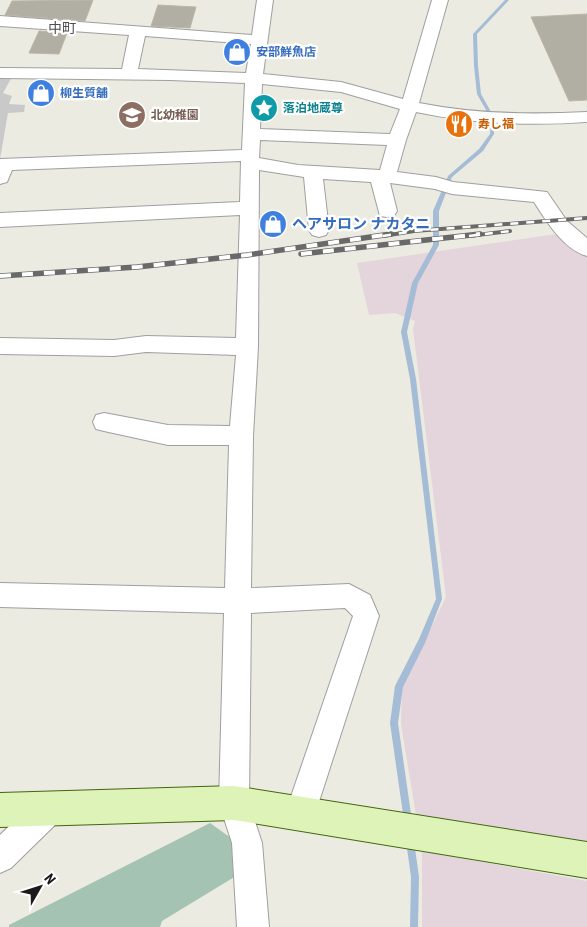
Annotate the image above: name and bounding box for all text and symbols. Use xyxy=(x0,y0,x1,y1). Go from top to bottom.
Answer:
district label: 中町 xyxy=(48,20,76,36)
shop icon: 安部鮮魚店 xyxy=(222,37,252,67)
place label: 安部鮮魚店 xyxy=(256,45,316,59)
shop icon: 柳生質舗 xyxy=(26,78,56,108)
place label: 柳生質舗 xyxy=(60,86,108,100)
place icon: 落泊地蔵尊 xyxy=(249,93,279,123)
school or university icon: 北幼稚園 xyxy=(117,100,147,130)
place label: 落泊地蔵尊 xyxy=(283,101,343,115)
place label: 北幼稚園 xyxy=(151,108,199,122)
restaurant icon: 寿し福 xyxy=(444,109,474,139)
place label: 寿し福 xyxy=(478,117,514,131)
shop icon: ヘアサロン ナカタニ xyxy=(258,209,288,239)
place label: ヘアサロン ナカタニ xyxy=(292,215,430,233)
north arrow xyxy=(15,862,65,912)
text: N xyxy=(41,870,59,887)

